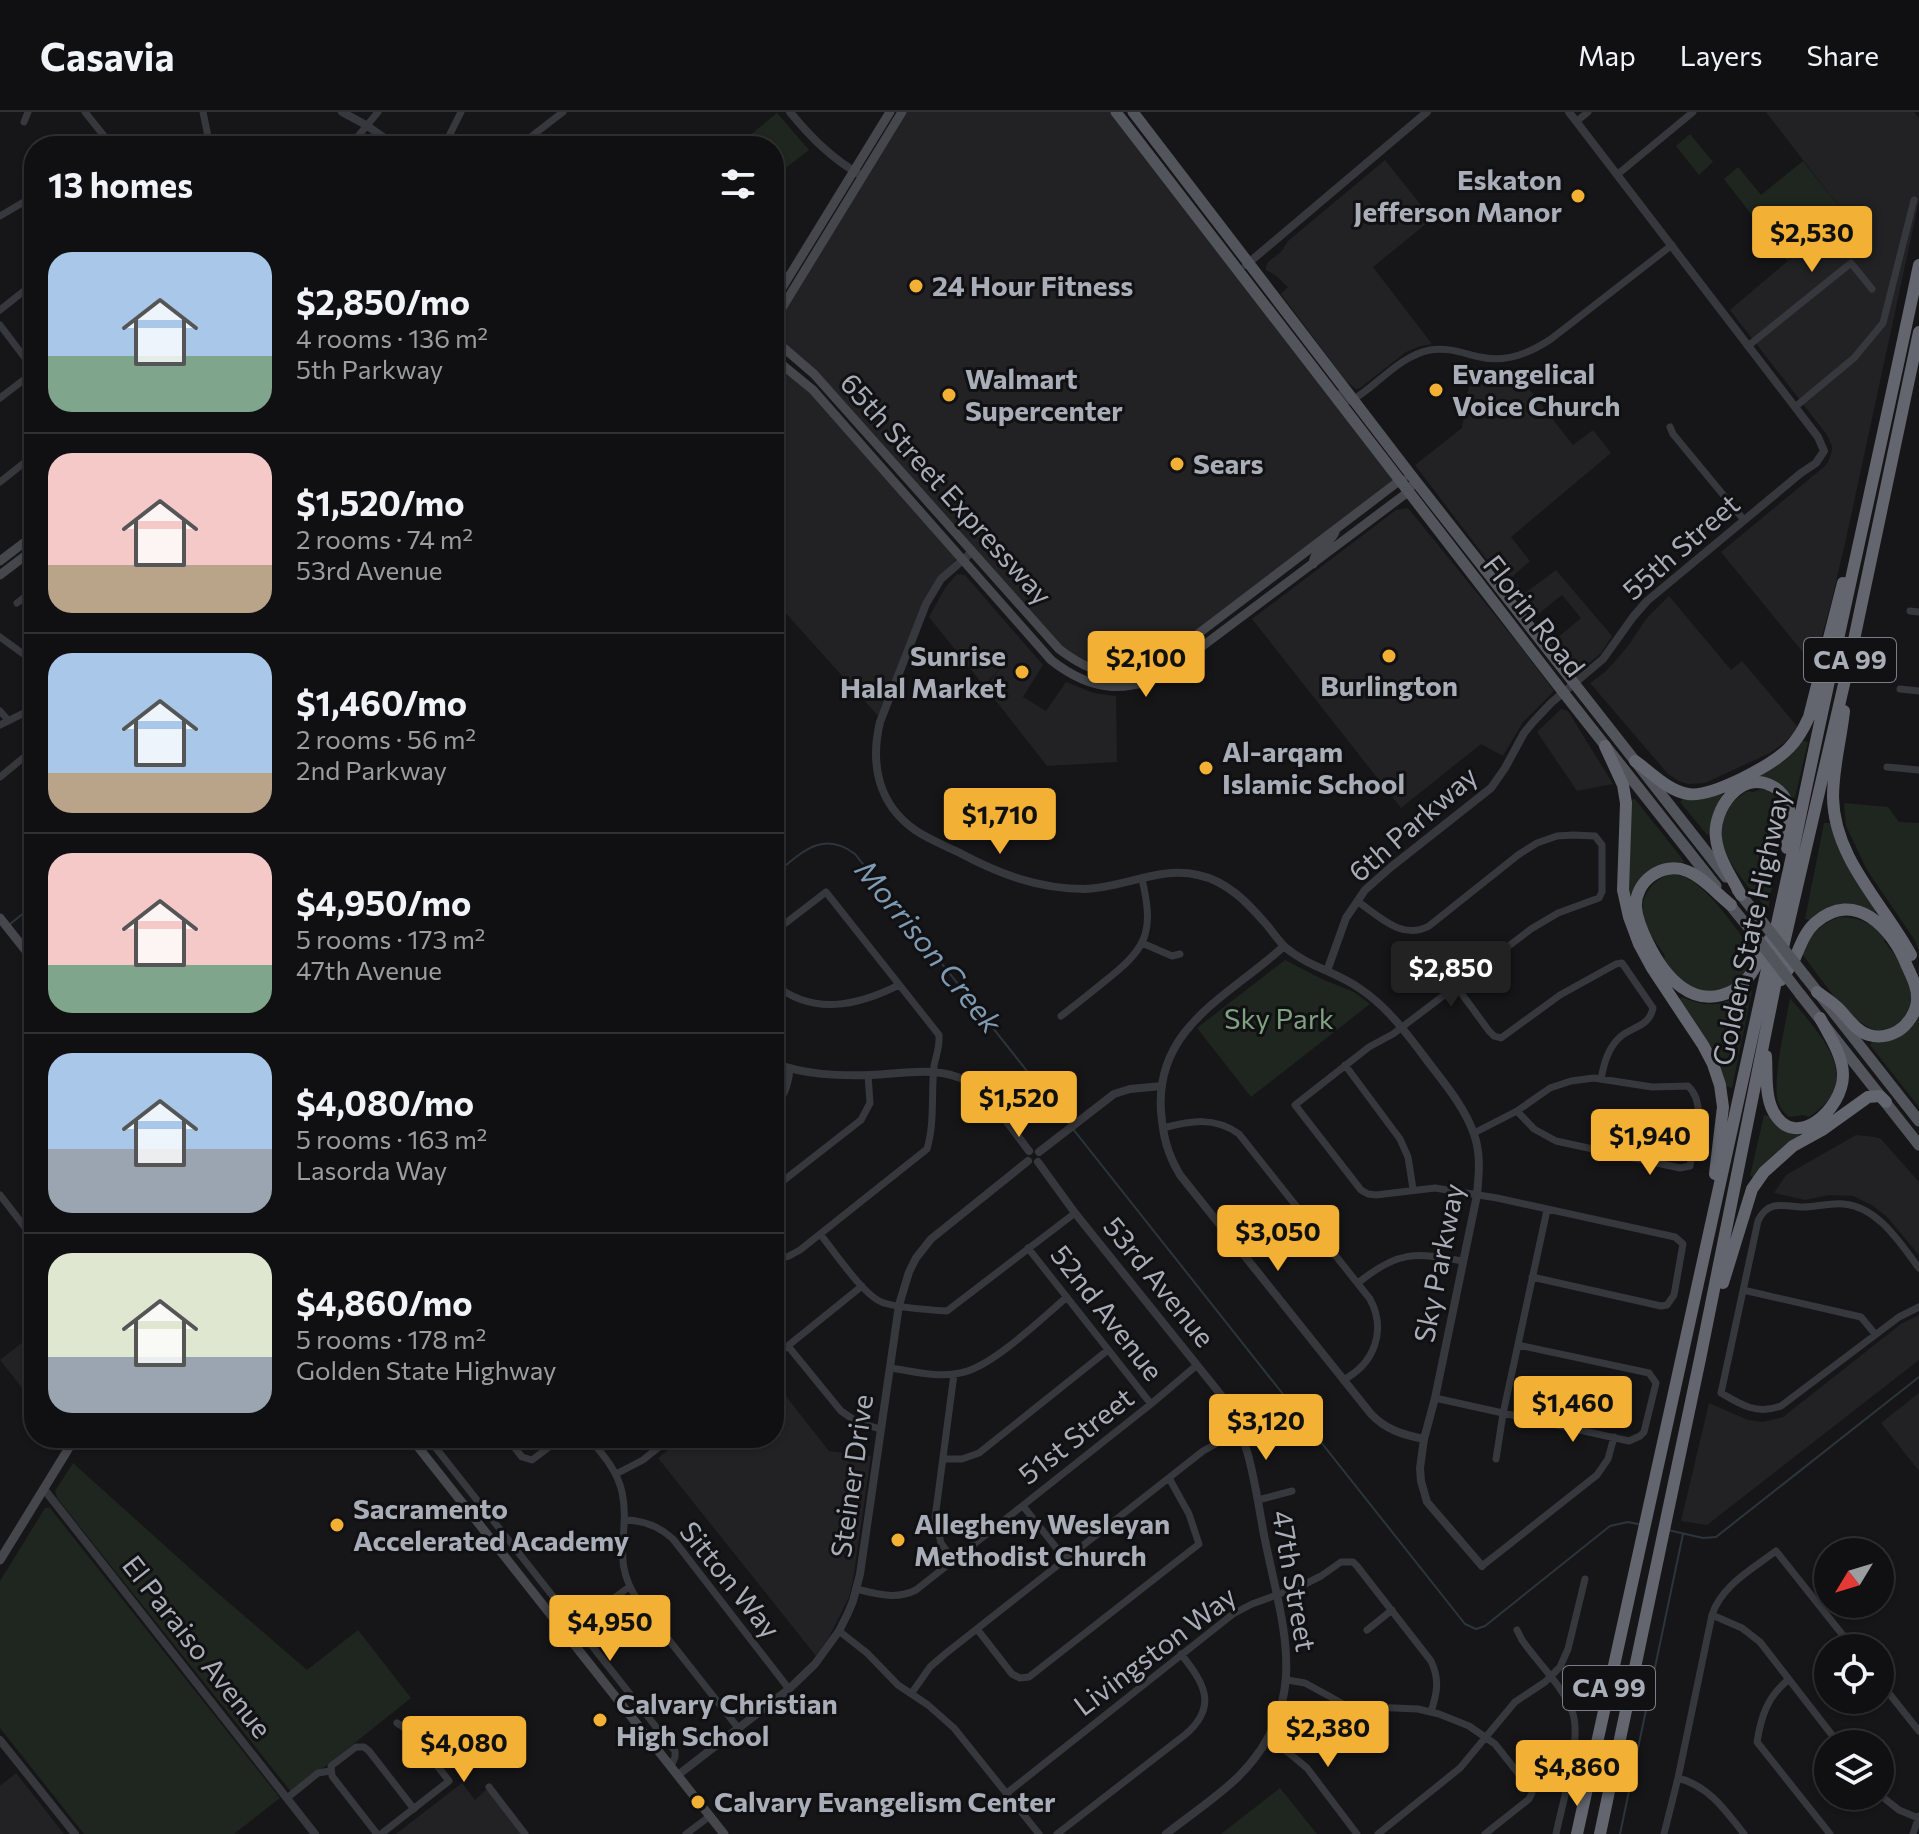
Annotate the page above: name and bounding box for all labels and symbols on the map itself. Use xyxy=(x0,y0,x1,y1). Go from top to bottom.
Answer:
place label: Eskaton Jefferson Manor xyxy=(1354,162,1562,228)
marker: Eskaton Jefferson Manor xyxy=(1569,187,1587,205)
pin: $2,530 xyxy=(1747,206,1877,274)
place label: 24 Hour Fitness xyxy=(932,268,1133,302)
marker: 24 Hour Fitness xyxy=(907,277,925,295)
place label: Evangelical Voice Church xyxy=(1452,356,1620,422)
place label: Walmart Supercenter xyxy=(965,361,1123,427)
street label: 65th Street Expressway xyxy=(834,365,1060,611)
marker: Evangelical Voice Church xyxy=(1427,381,1445,399)
marker: Walmart Supercenter xyxy=(940,386,958,404)
place label: Sears xyxy=(1193,446,1264,480)
marker: Sears xyxy=(1168,455,1186,473)
street label: 55th Street xyxy=(1615,486,1746,606)
street label: Florin Road xyxy=(1477,548,1593,683)
pin: $2,100 xyxy=(1081,631,1211,699)
place label: Sunrise Halal Market xyxy=(840,638,1006,704)
road number: CA 99 xyxy=(1804,638,1896,682)
marker: Burlington xyxy=(1380,647,1398,665)
marker: Sunrise Halal Market xyxy=(1013,663,1031,681)
place label: Burlington xyxy=(1320,668,1458,702)
place label: Al-arqam Islamic School xyxy=(1222,734,1405,800)
street label: 6th Parkway xyxy=(1341,758,1484,888)
marker: Al-arqam Islamic School xyxy=(1197,759,1215,777)
street label: Golden State Highway xyxy=(1704,787,1796,1068)
pin: $1,710 xyxy=(935,788,1065,856)
water label: Morrison Creek xyxy=(849,851,1012,1040)
pin: $2,850 xyxy=(1386,941,1516,1009)
park label: Sky Park xyxy=(1224,1001,1334,1035)
pin: $1,520 xyxy=(954,1071,1084,1139)
pin: $1,940 xyxy=(1585,1109,1715,1177)
street label: Sky Parkway xyxy=(1406,1181,1470,1345)
pin: $3,050 xyxy=(1213,1205,1343,1273)
street label: 53rd Avenue xyxy=(1097,1209,1223,1353)
street label: 52nd Avenue xyxy=(1044,1238,1171,1387)
pin: $1,460 xyxy=(1508,1376,1638,1444)
street label: 51st Street xyxy=(1011,1380,1140,1491)
street label: Steiner Drive xyxy=(823,1392,879,1560)
pin: $3,120 xyxy=(1201,1394,1331,1462)
place label: Sacramento Accelerated Academy xyxy=(353,1491,629,1557)
place label: Allegheny Wesleyan Methodist Church xyxy=(914,1506,1170,1572)
street label: 47th Street xyxy=(1266,1507,1324,1654)
street label: Sitton Way xyxy=(673,1514,788,1645)
marker: Sacramento Accelerated Academy xyxy=(328,1516,346,1534)
marker: Allegheny Wesleyan Methodist Church xyxy=(889,1531,907,1549)
north arrow xyxy=(1814,1538,1894,1618)
street label: El Paraiso Avenue xyxy=(116,1548,280,1744)
street label: Livingston Way xyxy=(1067,1578,1242,1722)
pin: $4,950 xyxy=(545,1595,675,1663)
road number: CA 99 xyxy=(1563,1666,1655,1710)
place label: Calvary Christian High School xyxy=(616,1686,838,1752)
pin: $2,380 xyxy=(1263,1701,1393,1769)
marker: Calvary Christian High School xyxy=(591,1711,609,1729)
pin: $4,080 xyxy=(399,1716,529,1784)
pin: $4,860 xyxy=(1512,1740,1642,1808)
place label: Calvary Evangelism Center xyxy=(714,1784,1056,1818)
marker: Calvary Evangelism Center xyxy=(689,1793,707,1811)

